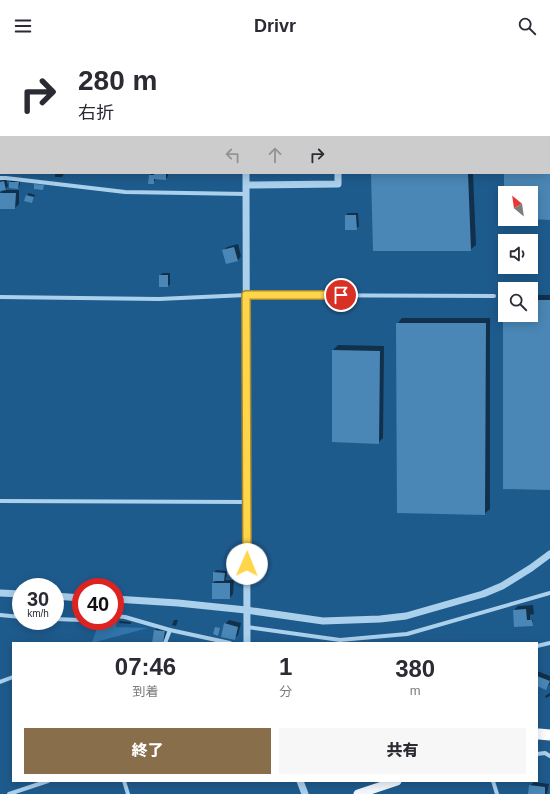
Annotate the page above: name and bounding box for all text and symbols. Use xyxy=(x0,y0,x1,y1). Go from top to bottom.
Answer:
icon: menu xyxy=(12,15,34,37)
icon: search xyxy=(516,15,538,37)
text: Drivr xyxy=(254,16,296,36)
text: 280 m xyxy=(78,65,157,96)
icon: right xyxy=(12,68,64,120)
text: 右折 xyxy=(78,103,114,123)
icon: left xyxy=(222,144,244,166)
icon: ahead xyxy=(264,144,286,166)
icon: right xyxy=(306,144,328,166)
north arrow xyxy=(498,186,538,226)
map controls xyxy=(498,186,538,322)
button: sound xyxy=(498,234,538,274)
pin xyxy=(324,278,358,312)
button: search xyxy=(498,282,538,322)
icon: arrive xyxy=(330,284,352,306)
position arrow xyxy=(226,543,268,585)
speed limit sign: 40 xyxy=(72,578,124,630)
text: 30 xyxy=(27,588,49,610)
text: km/h xyxy=(27,608,49,619)
text: 07:46 xyxy=(115,653,176,680)
text: 1 xyxy=(279,653,292,680)
text: 380 xyxy=(395,655,435,682)
text: m xyxy=(410,683,421,698)
text: 到着 xyxy=(132,684,159,699)
text: 分 xyxy=(279,684,292,699)
button: 終了 xyxy=(24,728,271,774)
button: 共有 xyxy=(279,728,526,774)

